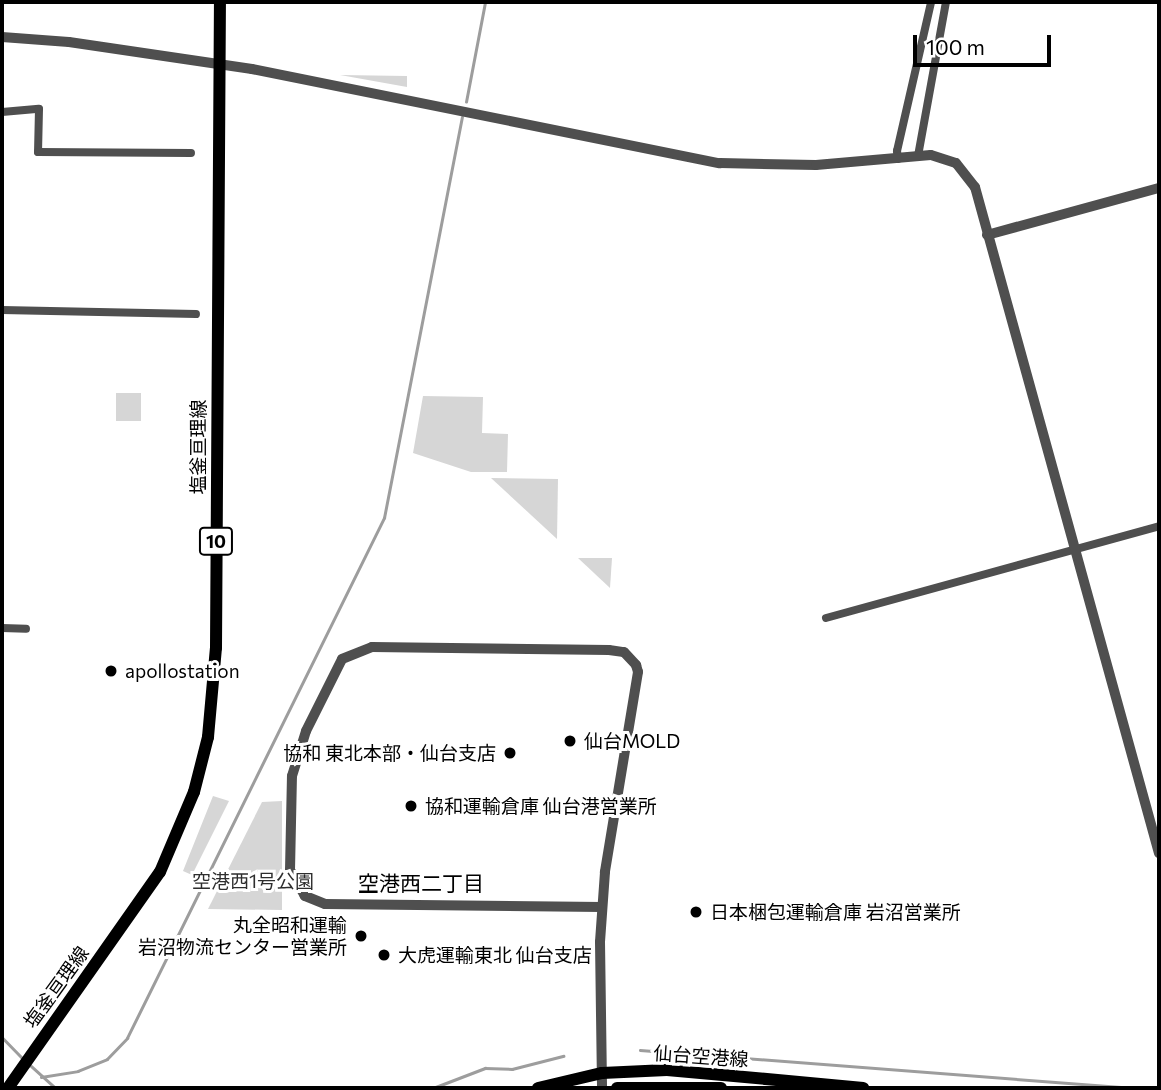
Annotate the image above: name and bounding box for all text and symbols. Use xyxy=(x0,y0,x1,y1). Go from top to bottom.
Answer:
scale bar xyxy=(916,21,1054,65)
text: 100 m xyxy=(926,34,985,59)
street label: 塩釜亘理線 xyxy=(187,400,209,494)
road number: 10 xyxy=(198,526,234,556)
place label: apollostation xyxy=(125,660,240,682)
marker: apollostation xyxy=(103,663,119,679)
place label: 仙台MOLD xyxy=(584,730,680,752)
marker: 仙台MOLD xyxy=(562,733,578,749)
place label: 協和 東北本部・仙台支店 xyxy=(283,742,496,764)
marker: 協和 東北本部・仙台支店 xyxy=(502,745,518,761)
place label: 協和運輸倉庫 仙台港営業所 xyxy=(425,795,657,817)
marker: 協和運輸倉庫 仙台港営業所 xyxy=(403,798,419,814)
park label: 空港西1号公園 xyxy=(192,870,314,892)
district label: 空港西二丁目 xyxy=(358,870,484,896)
place label: 日本梱包運輸倉庫 岩沼営業所 xyxy=(710,901,961,923)
marker: 日本梱包運輸倉庫 岩沼営業所 xyxy=(688,904,704,920)
place label: 丸全昭和運輸 岩沼物流センター営業所 xyxy=(138,914,347,958)
marker: 丸全昭和運輸 岩沼物流センター営業所 xyxy=(353,928,369,944)
street label: 塩釜亘理線 xyxy=(19,942,93,1032)
place label: 大虎運輸東北 仙台支店 xyxy=(398,944,592,966)
marker: 大虎運輸東北 仙台支店 xyxy=(376,947,392,963)
street label: 仙台空港線 xyxy=(653,1041,749,1071)

